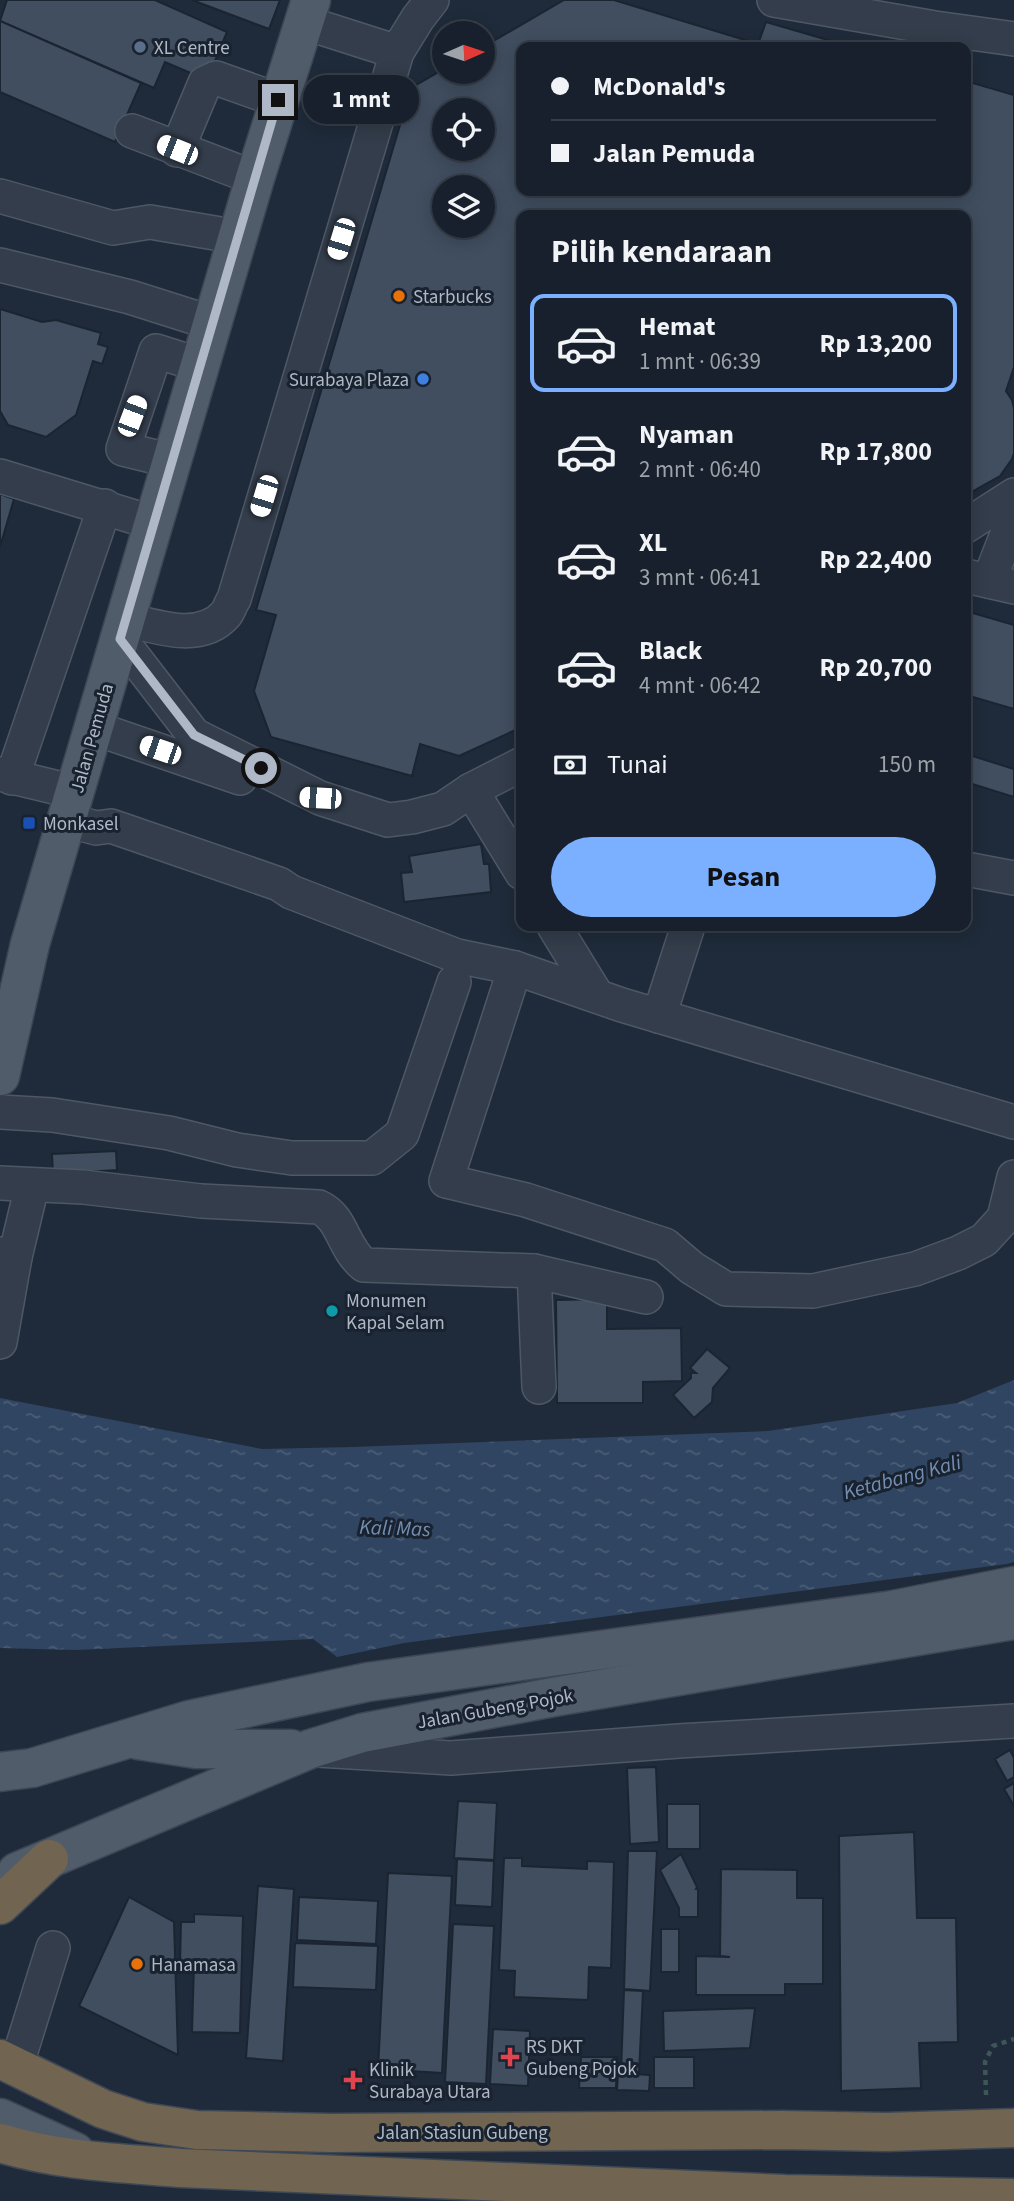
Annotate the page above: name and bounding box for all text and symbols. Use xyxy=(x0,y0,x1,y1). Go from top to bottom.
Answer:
north arrow xyxy=(432,21,495,84)
map controls xyxy=(432,21,495,238)
place label: XL Centre xyxy=(154,35,230,62)
marker: XL Centre xyxy=(132,39,148,55)
text: McDonald's xyxy=(593,68,726,105)
callout: 1 mnt xyxy=(302,76,418,124)
text: 1 mnt xyxy=(332,83,390,116)
route end xyxy=(262,84,294,116)
button: locate xyxy=(432,98,495,161)
car xyxy=(154,132,201,168)
text: Jalan Pemuda xyxy=(593,135,755,172)
button: layers xyxy=(432,175,495,238)
car xyxy=(325,216,358,262)
text: Pilih kendaraan xyxy=(551,229,772,275)
place label: Starbucks xyxy=(413,284,492,311)
marker: Starbucks xyxy=(391,288,407,304)
text: Hemat xyxy=(639,308,715,345)
icon: car xyxy=(555,312,618,375)
text: Rp 13,200 xyxy=(820,325,932,362)
text: 1 mnt · 06:39 xyxy=(639,345,761,378)
place label: Surabaya Plaza xyxy=(289,367,409,394)
marker: Surabaya Plaza xyxy=(415,371,431,387)
car xyxy=(115,393,150,439)
text: Nyaman xyxy=(639,416,734,453)
icon: car xyxy=(555,420,618,483)
text: Rp 17,800 xyxy=(820,433,932,470)
text: 2 mnt · 06:40 xyxy=(639,453,761,486)
car xyxy=(248,473,281,519)
text: XL xyxy=(639,524,667,561)
icon: car xyxy=(555,528,618,591)
text: Rp 22,400 xyxy=(820,541,932,578)
text: 3 mnt · 06:41 xyxy=(639,561,761,594)
text: Black xyxy=(639,632,702,669)
icon: car xyxy=(555,636,618,699)
text: Rp 20,700 xyxy=(820,649,932,686)
text: 4 mnt · 06:42 xyxy=(639,669,761,702)
street label: Jalan Pemuda xyxy=(64,680,121,797)
car xyxy=(137,733,184,767)
icon: cash xyxy=(551,746,589,784)
text: Tunai xyxy=(607,746,668,783)
text: 150 m xyxy=(878,748,936,781)
route start xyxy=(245,752,277,784)
car xyxy=(299,786,342,810)
place label: Monkasel xyxy=(43,811,119,838)
marker: Monkasel xyxy=(21,815,37,831)
button: Pesan xyxy=(551,837,936,917)
place label: Monumen Kapal Selam xyxy=(346,1288,445,1337)
marker: Monumen Kapal Selam xyxy=(324,1303,340,1319)
water label: Ketabang Kali xyxy=(840,1447,965,1507)
water label: Kali Mas xyxy=(359,1512,431,1544)
street label: Jalan Gubeng Pojok xyxy=(415,1682,576,1736)
place label: Hanamasa xyxy=(151,1952,236,1979)
marker: Hanamasa xyxy=(129,1956,145,1972)
place label: RS DKT Gubeng Pojok xyxy=(526,2034,637,2083)
marker: RS DKT Gubeng Pojok xyxy=(500,2047,520,2067)
place label: Klinik Surabaya Utara xyxy=(369,2057,490,2106)
marker: Klinik Surabaya Utara xyxy=(343,2070,363,2090)
street label: Jalan Stasiun Gubeng xyxy=(376,2120,548,2147)

